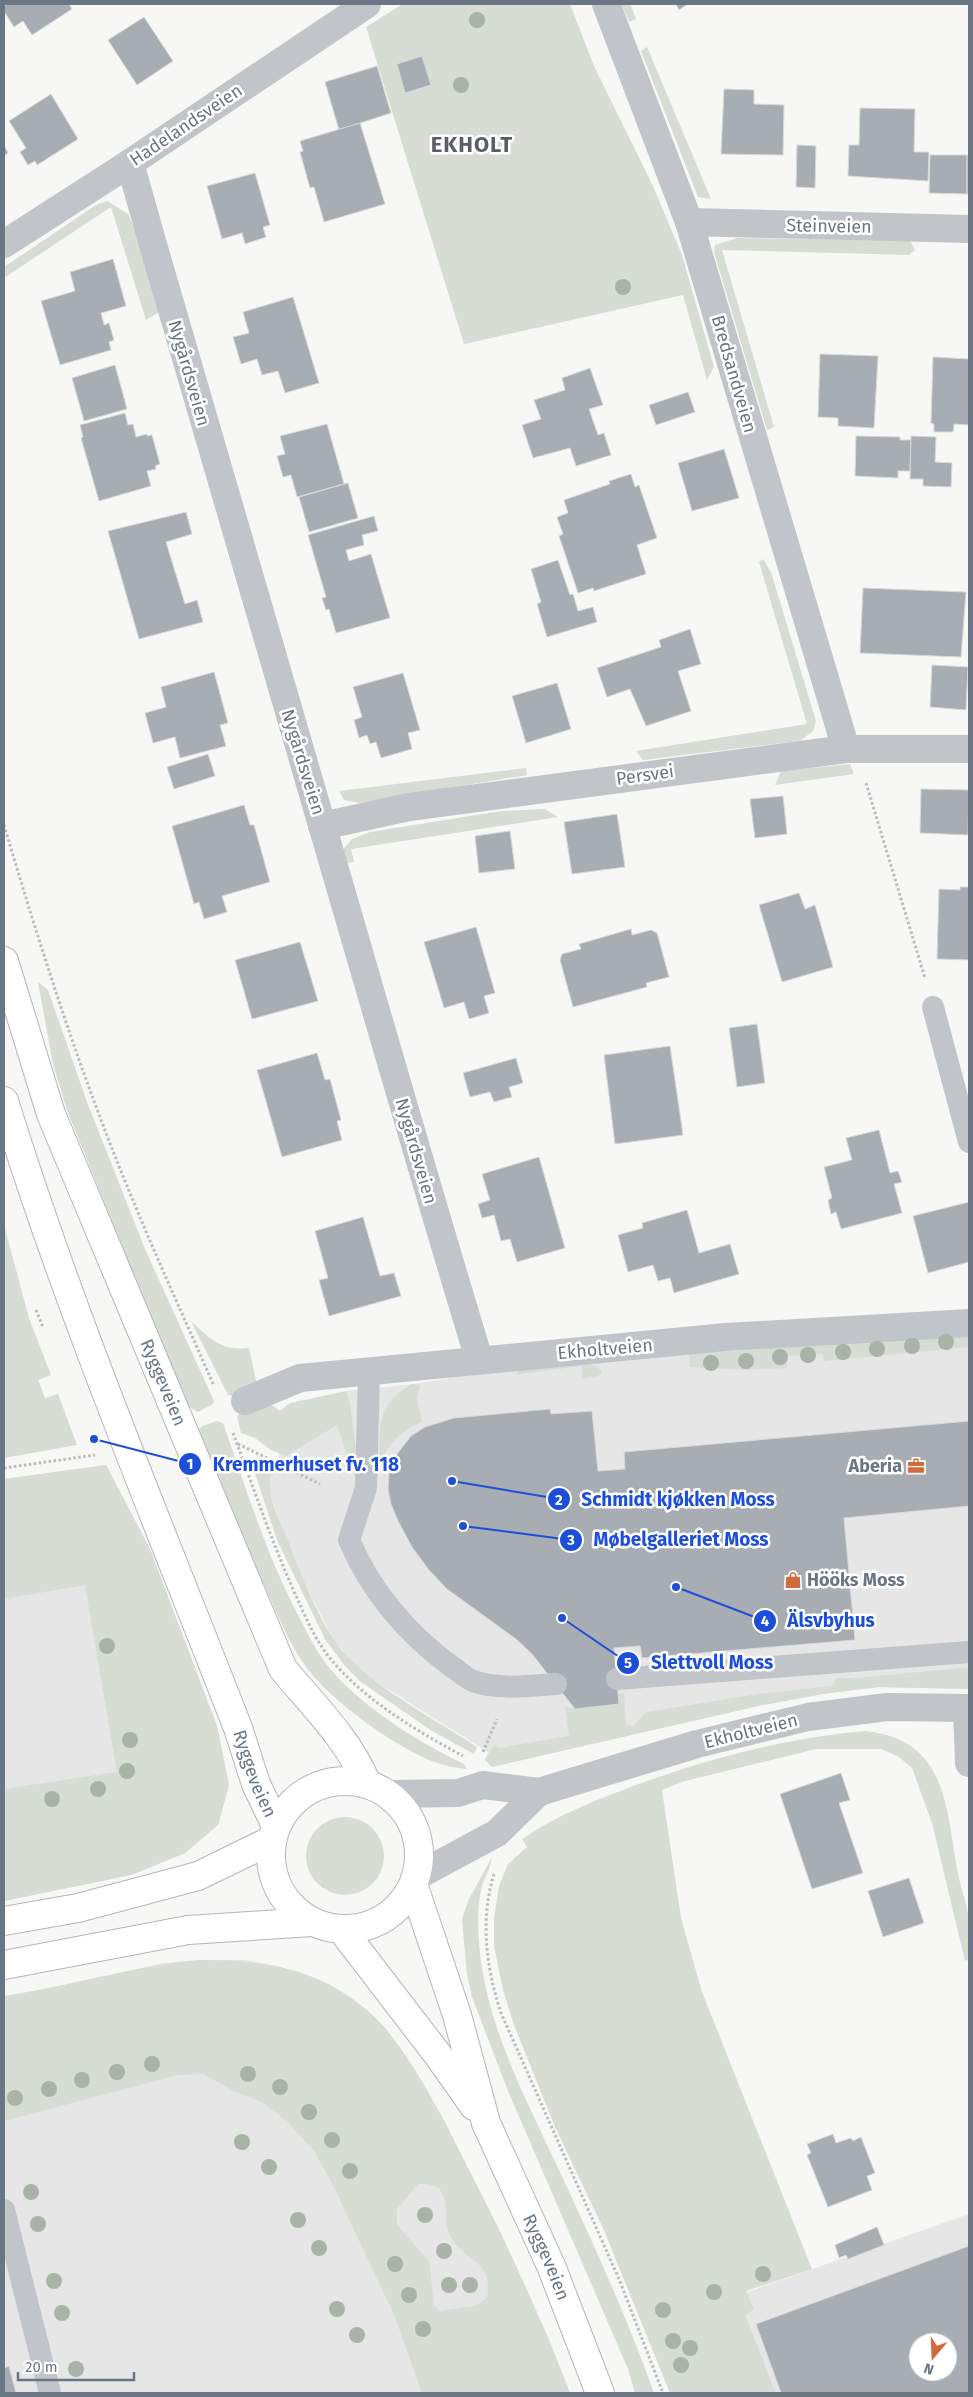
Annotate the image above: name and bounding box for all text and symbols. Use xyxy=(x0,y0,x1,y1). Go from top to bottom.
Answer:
street label: Hadelandsveien xyxy=(126,79,246,171)
district label: EKHOLT xyxy=(431,131,513,158)
street label: Steinveien xyxy=(786,214,872,238)
street label: Bredsandveien xyxy=(707,313,761,435)
street label: Nygårdsveien xyxy=(163,317,215,429)
street label: Nygårdsveien xyxy=(277,707,329,817)
street label: Persvei xyxy=(615,760,675,790)
street label: Nygårdsveien xyxy=(390,1095,442,1207)
street label: Ekholtveien xyxy=(556,1334,654,1364)
street label: Ryggeveien xyxy=(135,1336,191,1429)
callout: Kremmerhuset fv. 118 xyxy=(177,1447,409,1481)
text: Kremmerhuset fv. 118 xyxy=(213,1453,399,1476)
text: 1 xyxy=(187,1455,193,1473)
place label: Aberia xyxy=(848,1455,902,1477)
office icon: Aberia xyxy=(906,1456,926,1476)
callout: Schmidt kjøkken Moss xyxy=(547,1482,785,1516)
text: Schmidt kjøkken Moss xyxy=(581,1488,775,1511)
text: 2 xyxy=(555,1491,563,1509)
callout: Møbelgalleriet Moss xyxy=(559,1523,779,1557)
text: Møbelgalleriet Moss xyxy=(594,1528,769,1551)
text: 3 xyxy=(566,1531,575,1549)
place label: Hööks Moss xyxy=(807,1569,905,1591)
shop icon: Hööks Moss xyxy=(783,1570,803,1590)
callout: Älsvbyhus xyxy=(752,1604,885,1638)
text: Älsvbyhus xyxy=(786,1608,875,1632)
text: 4 xyxy=(761,1612,770,1630)
callout: Slettvoll Moss xyxy=(616,1646,783,1680)
text: Slettvoll Moss xyxy=(651,1651,773,1674)
text: 5 xyxy=(624,1654,632,1672)
street label: Ekholtveien xyxy=(702,1709,800,1753)
street label: Ryggeveien xyxy=(228,1727,281,1821)
street label: Ryggeveien xyxy=(518,2211,574,2304)
north arrow xyxy=(908,2332,958,2382)
scale bar xyxy=(18,2350,134,2382)
text: 20 m xyxy=(25,2358,58,2376)
text: N xyxy=(922,2359,936,2378)

